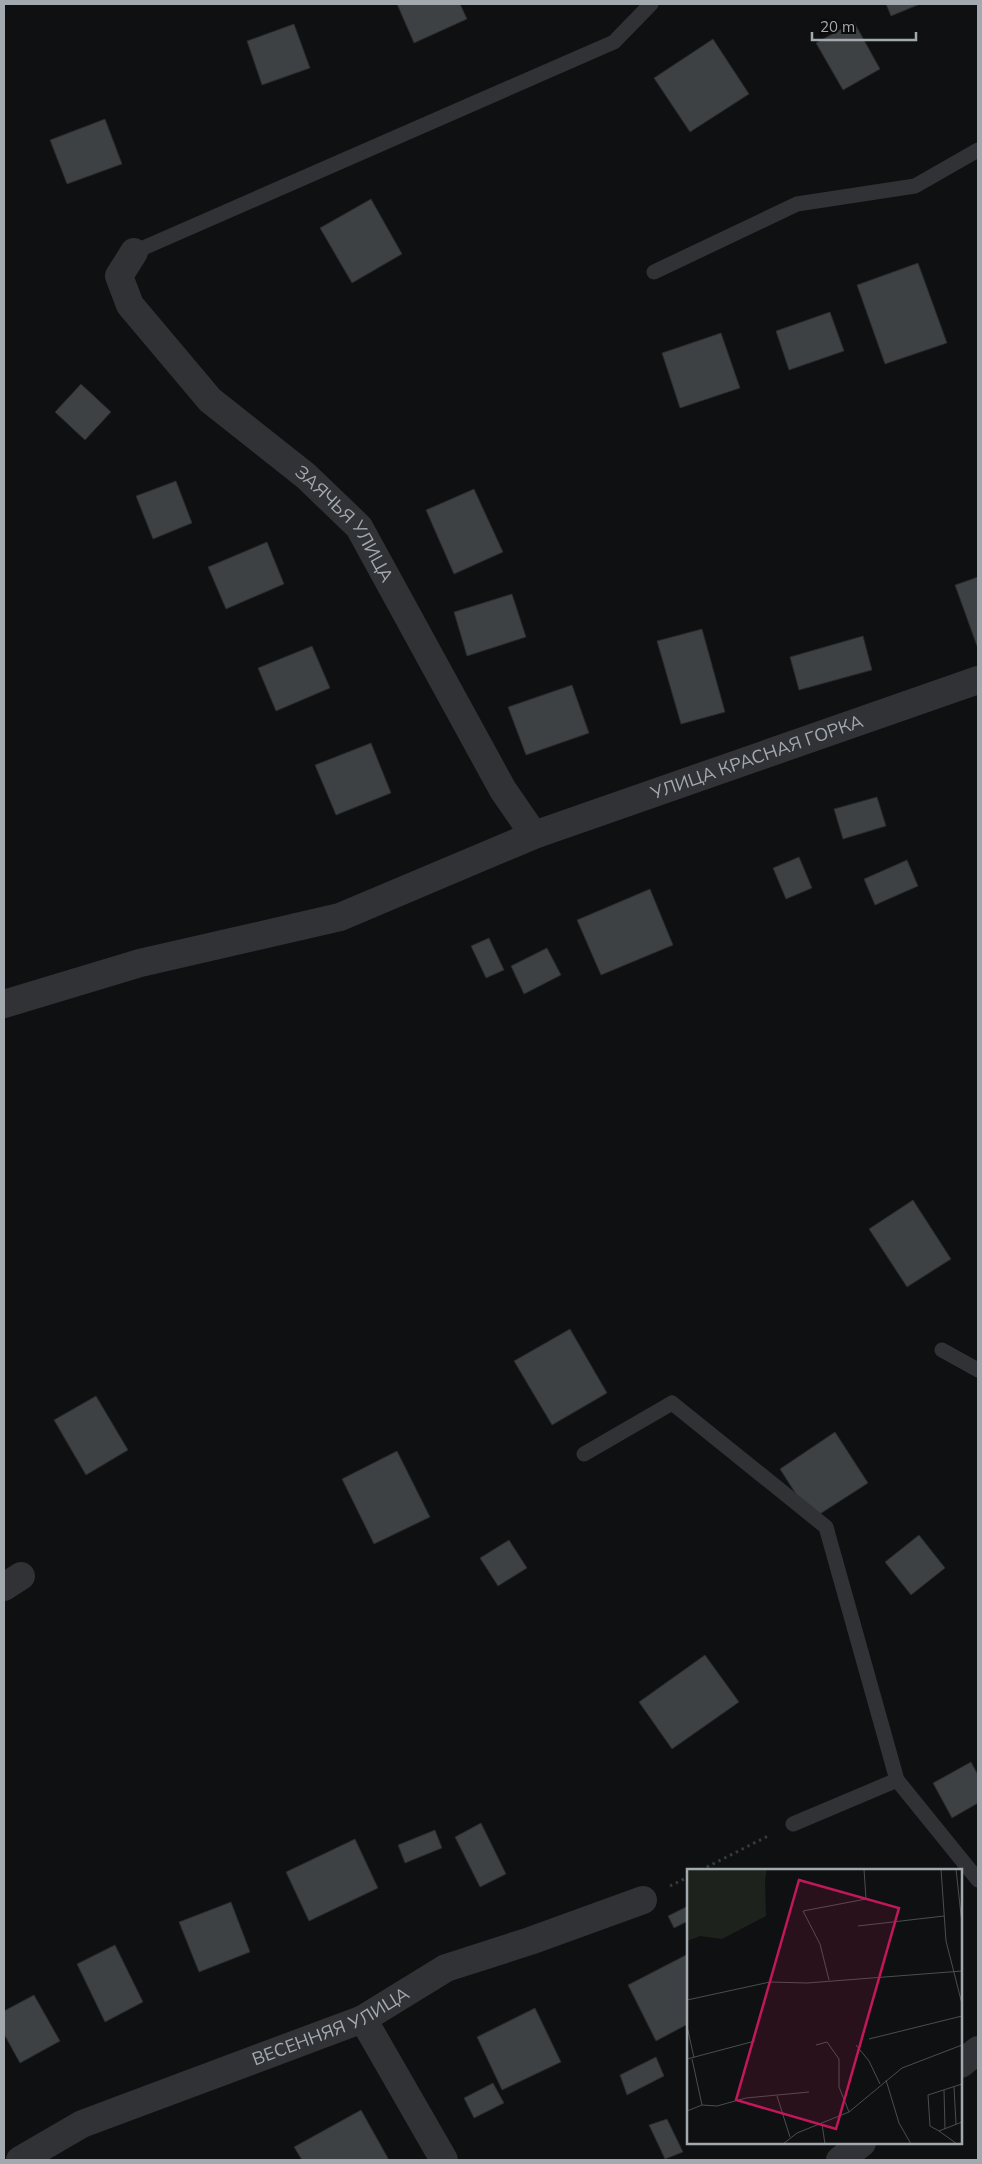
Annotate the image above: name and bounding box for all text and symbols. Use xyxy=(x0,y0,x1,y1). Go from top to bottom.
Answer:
scale bar xyxy=(812,10,916,42)
text: 20 m xyxy=(820,17,855,36)
street label: ЗАЯЧЬЯ УЛИЦА xyxy=(291,460,399,586)
street label: УЛИЦА КРАСНАЯ ГОРКА xyxy=(647,709,866,805)
inset map xyxy=(687,1869,962,2144)
street label: ВЕСЕННЯЯ УЛИЦА xyxy=(249,1981,413,2070)

